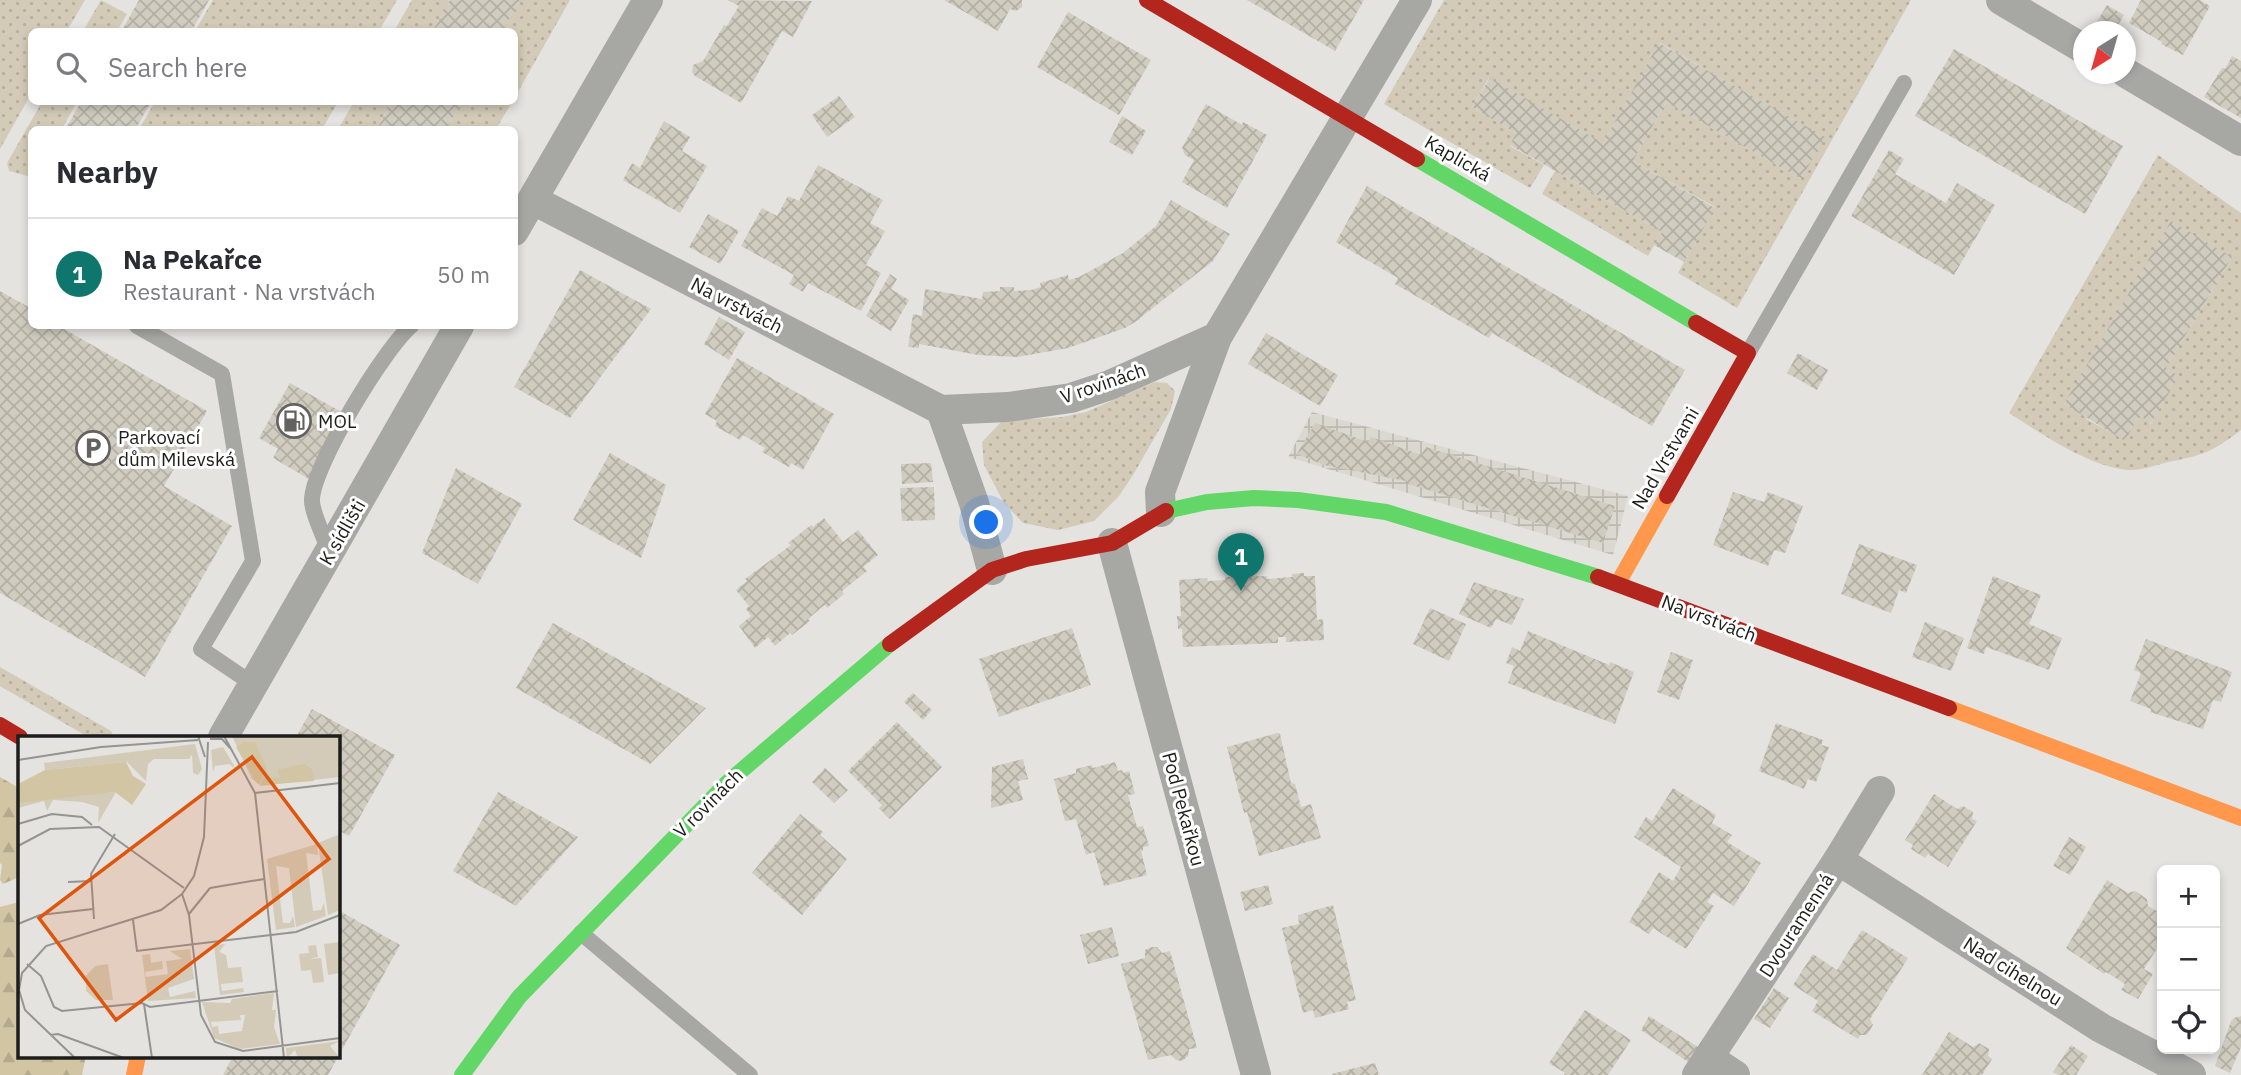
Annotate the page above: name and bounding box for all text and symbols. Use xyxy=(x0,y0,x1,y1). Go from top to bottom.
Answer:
north arrow xyxy=(2073,21,2136,84)
search box xyxy=(28,28,518,105)
icon: search xyxy=(52,48,90,86)
text: Search here xyxy=(108,50,247,84)
street label: Kaplická xyxy=(1421,129,1495,187)
text: Nearby xyxy=(56,152,158,191)
text: Na Pekařce xyxy=(123,242,262,276)
text: 1 xyxy=(72,259,86,289)
text: 50 m xyxy=(437,259,490,289)
street label: Na vrstvách xyxy=(687,272,787,338)
text: Restaurant · Na vrstvách xyxy=(123,276,375,306)
street label: V rovinách xyxy=(1057,357,1149,409)
fuel station icon: MOL xyxy=(275,402,313,440)
street label: Nad Vrstvami xyxy=(1626,403,1704,513)
place label: MOL xyxy=(318,409,356,433)
place label: Parkovací dům Milevská xyxy=(118,425,235,471)
parking icon: Parkovací dům Milevská xyxy=(74,429,112,467)
street label: K sídlišti xyxy=(314,495,370,569)
your location xyxy=(969,505,1003,539)
pin: 1 xyxy=(1218,533,1264,591)
street label: Na vrstvách xyxy=(1658,589,1760,647)
inset map xyxy=(18,736,340,1058)
street label: Pod Pekařkou xyxy=(1157,749,1211,869)
street label: V rovinách xyxy=(668,763,748,843)
map controls xyxy=(2157,865,2220,1054)
button: + xyxy=(2157,865,2220,928)
street label: Dvouramenná xyxy=(1753,868,1839,982)
button: − xyxy=(2157,928,2220,991)
street label: Nad cihelnou xyxy=(1959,931,2067,1011)
button: locate xyxy=(2157,991,2220,1054)

